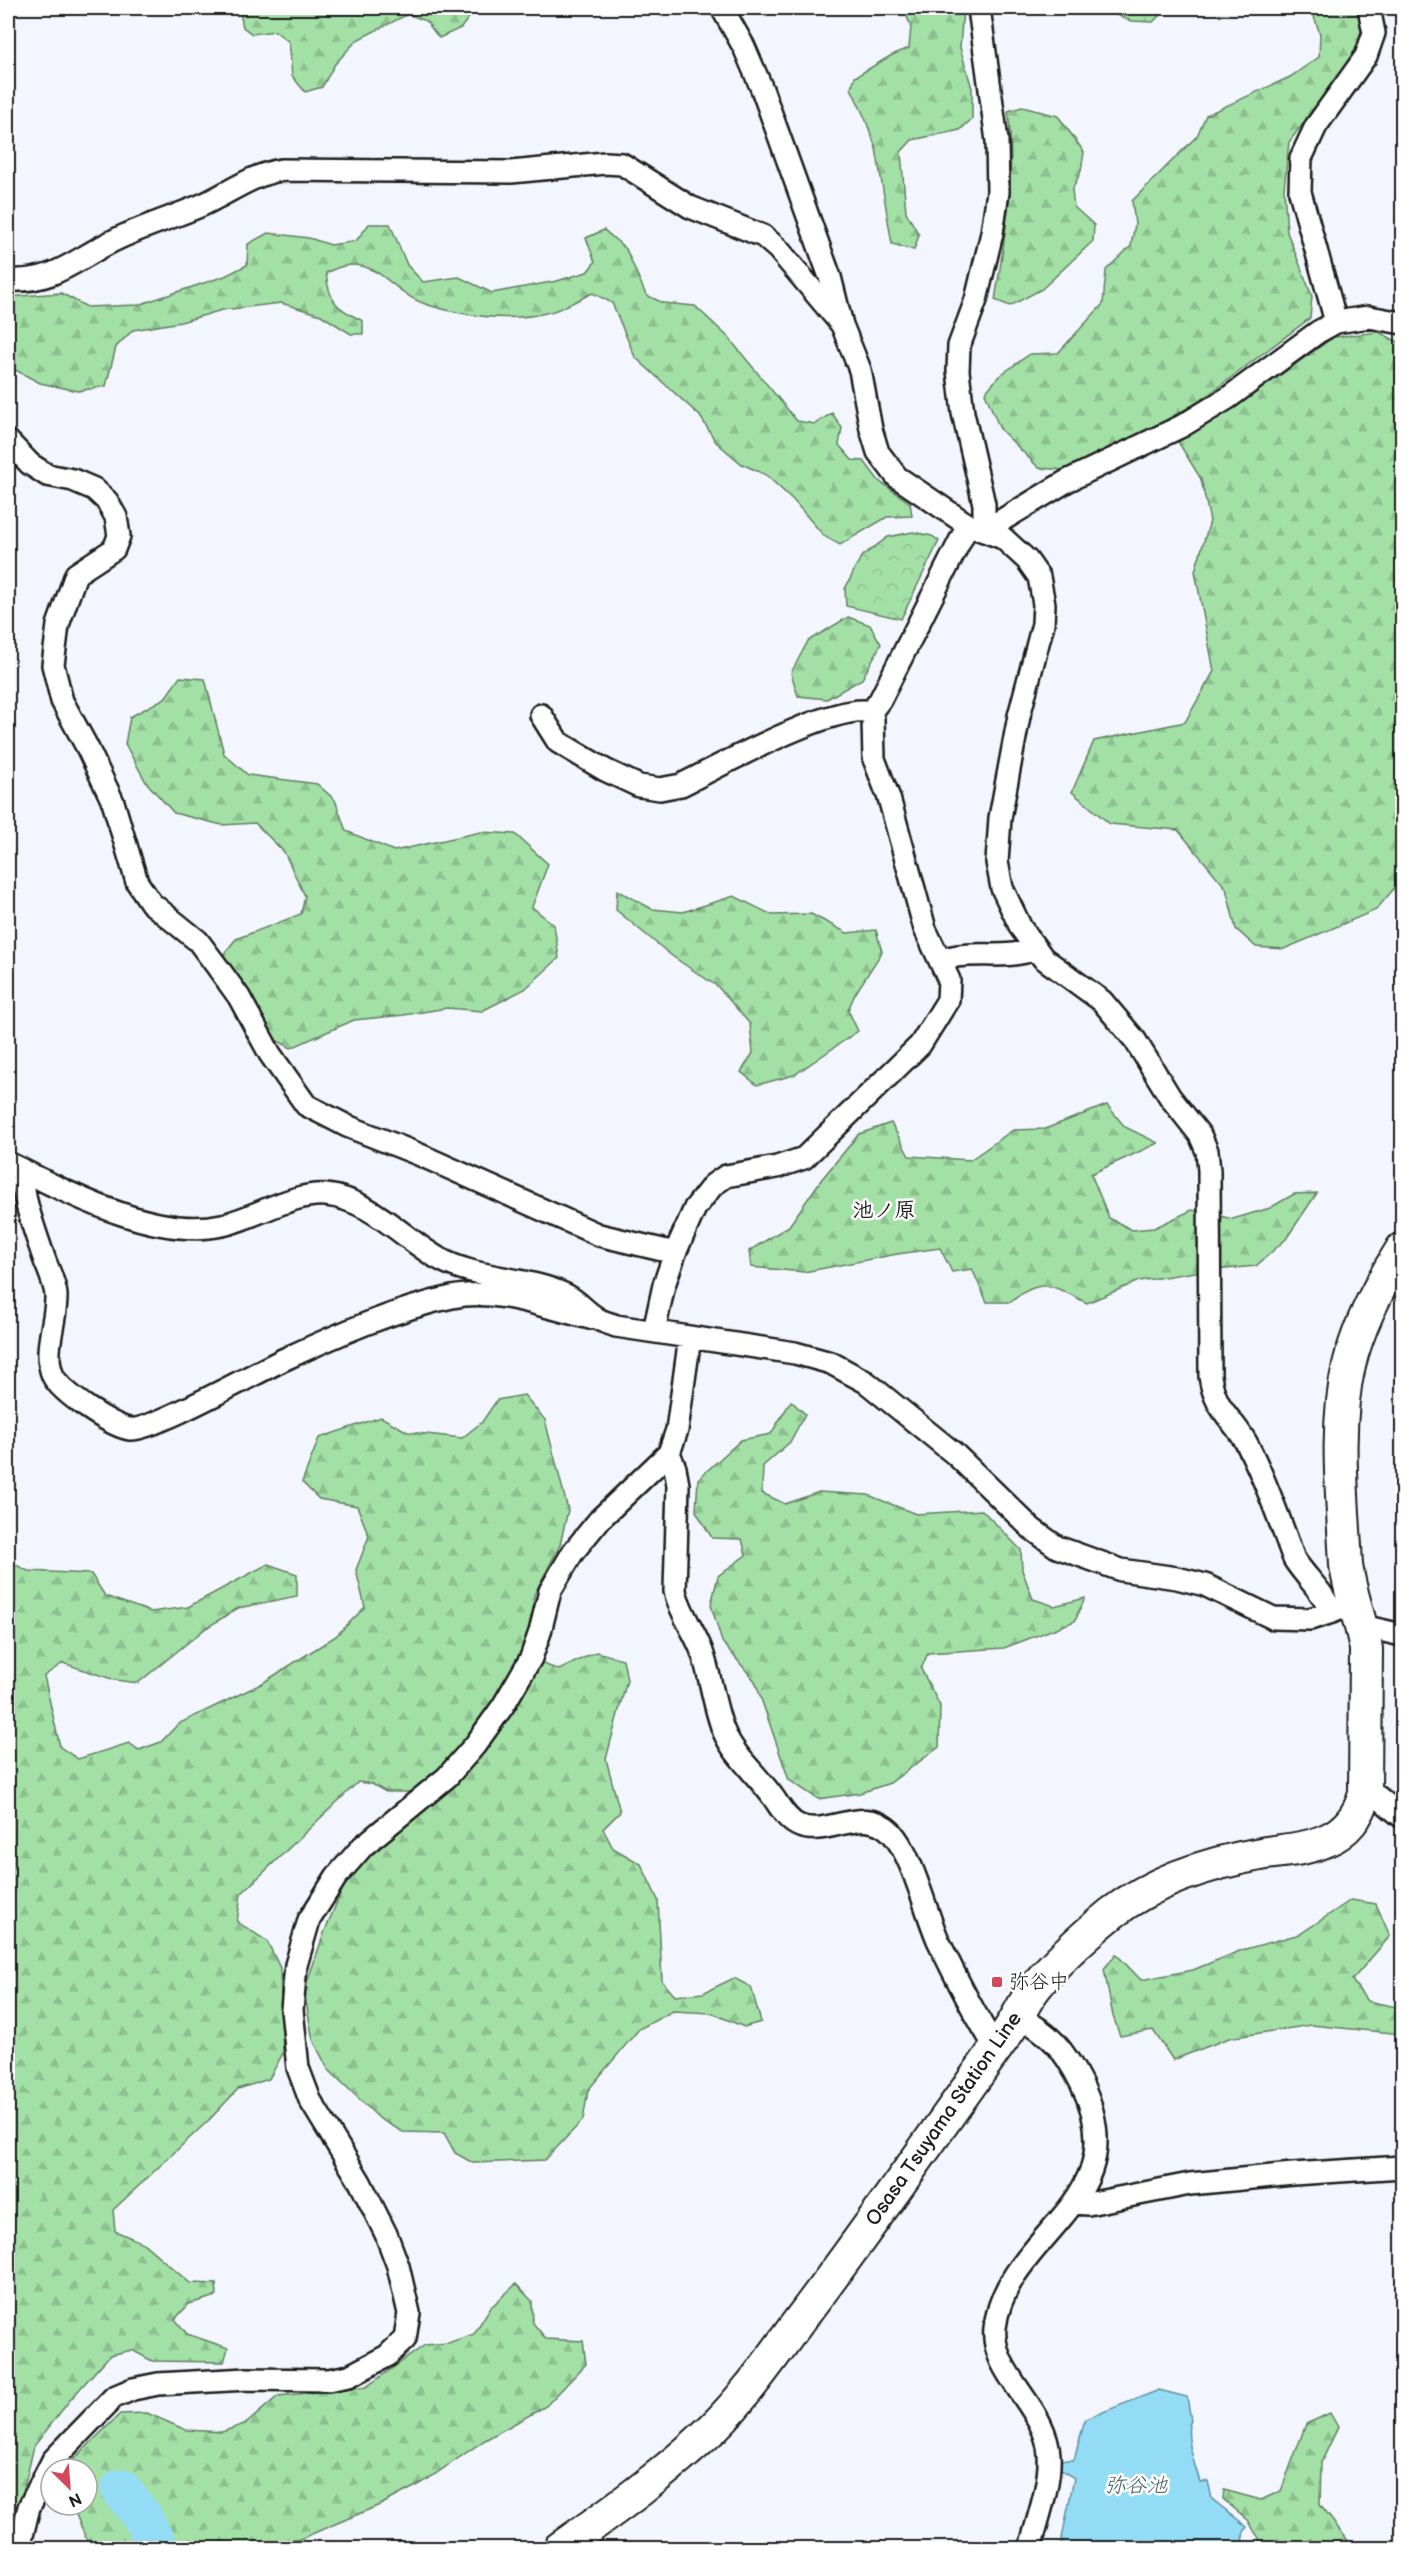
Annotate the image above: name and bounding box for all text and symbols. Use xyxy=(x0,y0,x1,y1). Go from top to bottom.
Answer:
district label: 池ノ原 xyxy=(853,1198,916,1223)
place label: 弥谷中 xyxy=(1009,1970,1069,1994)
marker: 弥谷中 xyxy=(990,1975,1004,1989)
street label: Osasa Tsuyama Station Line xyxy=(861,2007,1027,2230)
north arrow xyxy=(39,2457,99,2517)
water label: 弥谷池 xyxy=(1105,2473,1168,2498)
text: N xyxy=(65,2488,84,2510)

